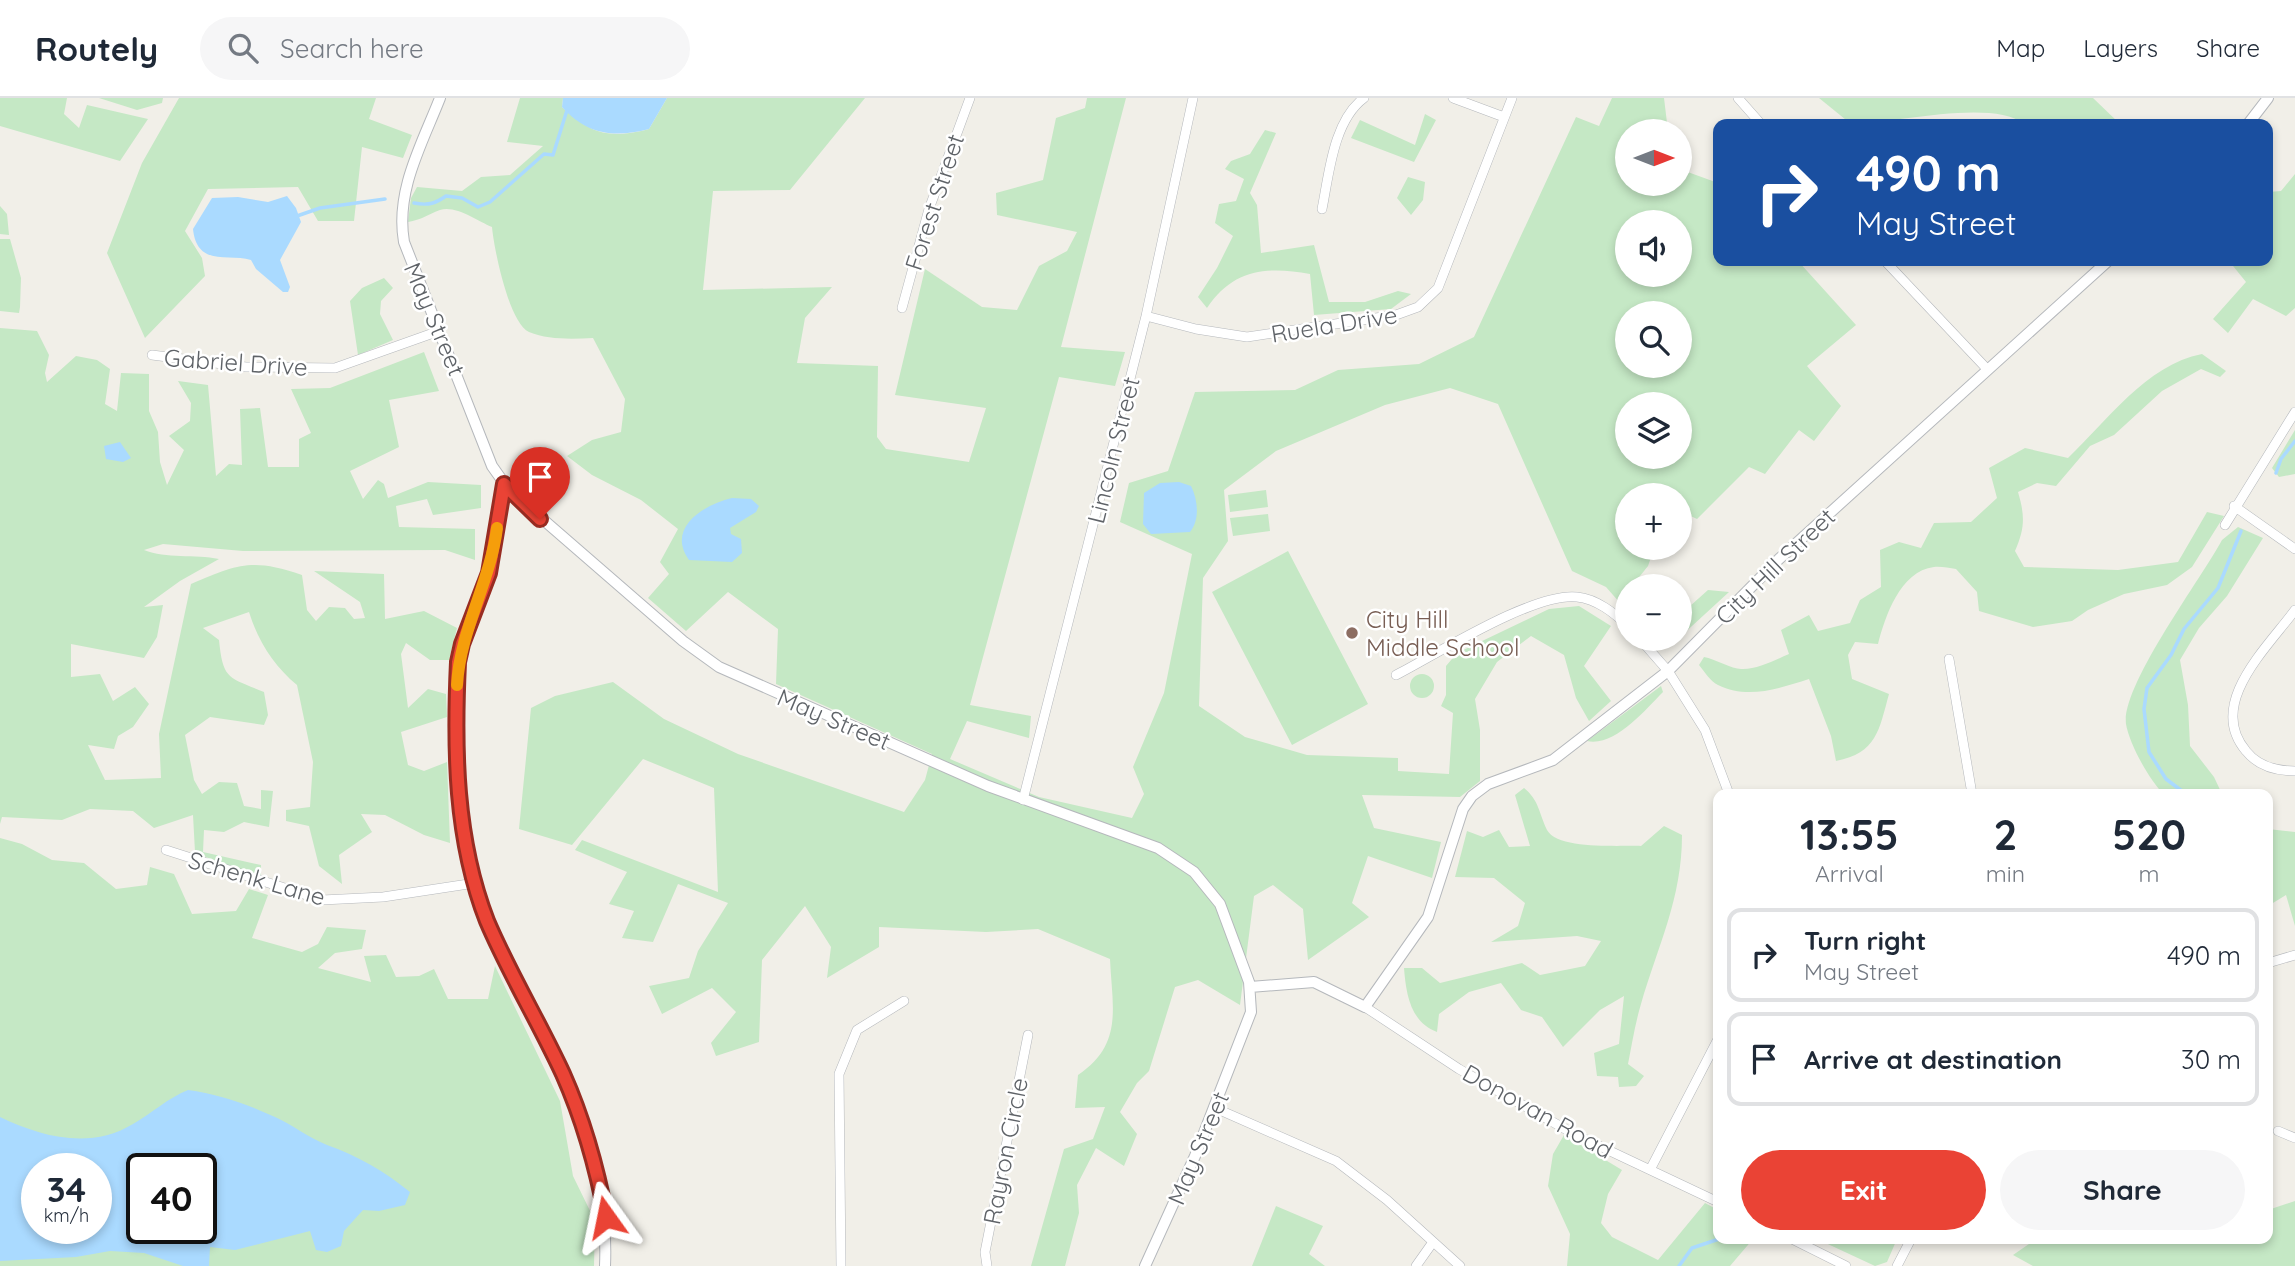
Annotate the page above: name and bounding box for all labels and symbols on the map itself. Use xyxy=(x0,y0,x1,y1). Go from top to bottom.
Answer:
north arrow xyxy=(1615,119,1692,196)
street label: Forest Street xyxy=(898,130,970,274)
street label: May Street xyxy=(398,258,472,380)
street label: Ruela Drive xyxy=(1269,299,1399,349)
street label: Gabriel Drive xyxy=(163,342,309,382)
street label: Lincoln Street xyxy=(1080,373,1146,527)
pin xyxy=(510,447,570,519)
street label: City Hill Street xyxy=(1709,501,1841,631)
place label: City Hill Middle School xyxy=(1366,604,1520,662)
marker: City Hill Middle School xyxy=(1344,625,1360,641)
street label: May Street xyxy=(773,682,895,756)
street label: Schenk Lane xyxy=(185,844,329,912)
street label: Donovan Road xyxy=(1458,1057,1618,1165)
street label: Rayron Circle xyxy=(976,1075,1034,1227)
street label: May Street xyxy=(1161,1087,1235,1209)
speed limit sign: 40 xyxy=(126,1153,217,1244)
position arrow xyxy=(569,1180,643,1254)

